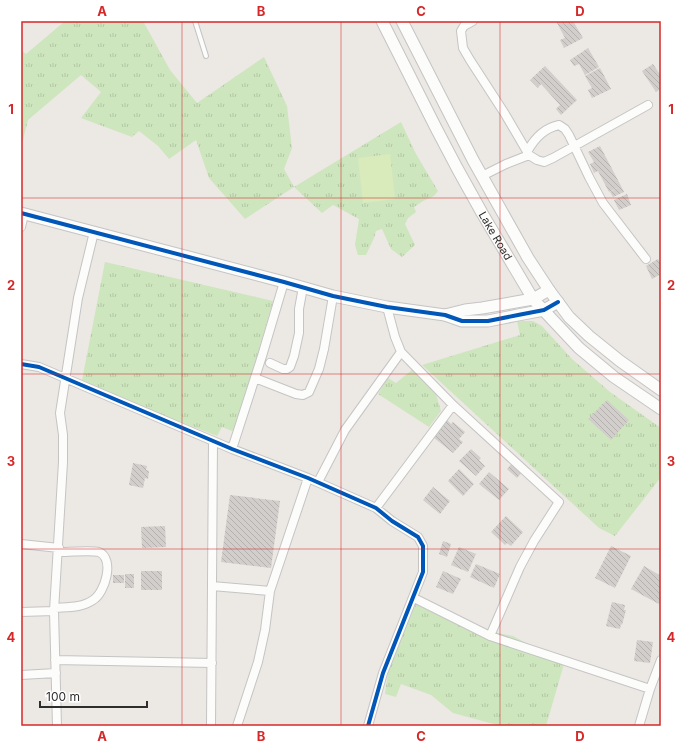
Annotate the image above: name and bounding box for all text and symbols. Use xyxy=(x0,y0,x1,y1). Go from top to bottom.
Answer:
text: A xyxy=(97,3,107,19)
text: B xyxy=(257,3,266,19)
text: C xyxy=(416,3,426,19)
text: D xyxy=(575,3,585,19)
text: 1 xyxy=(8,101,14,117)
text: 1 xyxy=(668,101,674,117)
street label: Lake Road xyxy=(476,209,515,263)
text: 2 xyxy=(7,277,15,293)
text: 2 xyxy=(667,277,675,293)
text: 3 xyxy=(7,453,15,469)
text: 3 xyxy=(667,453,675,469)
text: 4 xyxy=(7,629,16,645)
text: 4 xyxy=(667,629,676,645)
scale bar xyxy=(40,683,147,709)
text: 100 m xyxy=(46,689,80,704)
text: A xyxy=(97,728,107,744)
text: B xyxy=(257,728,266,744)
text: C xyxy=(416,728,426,744)
text: D xyxy=(575,728,585,744)

